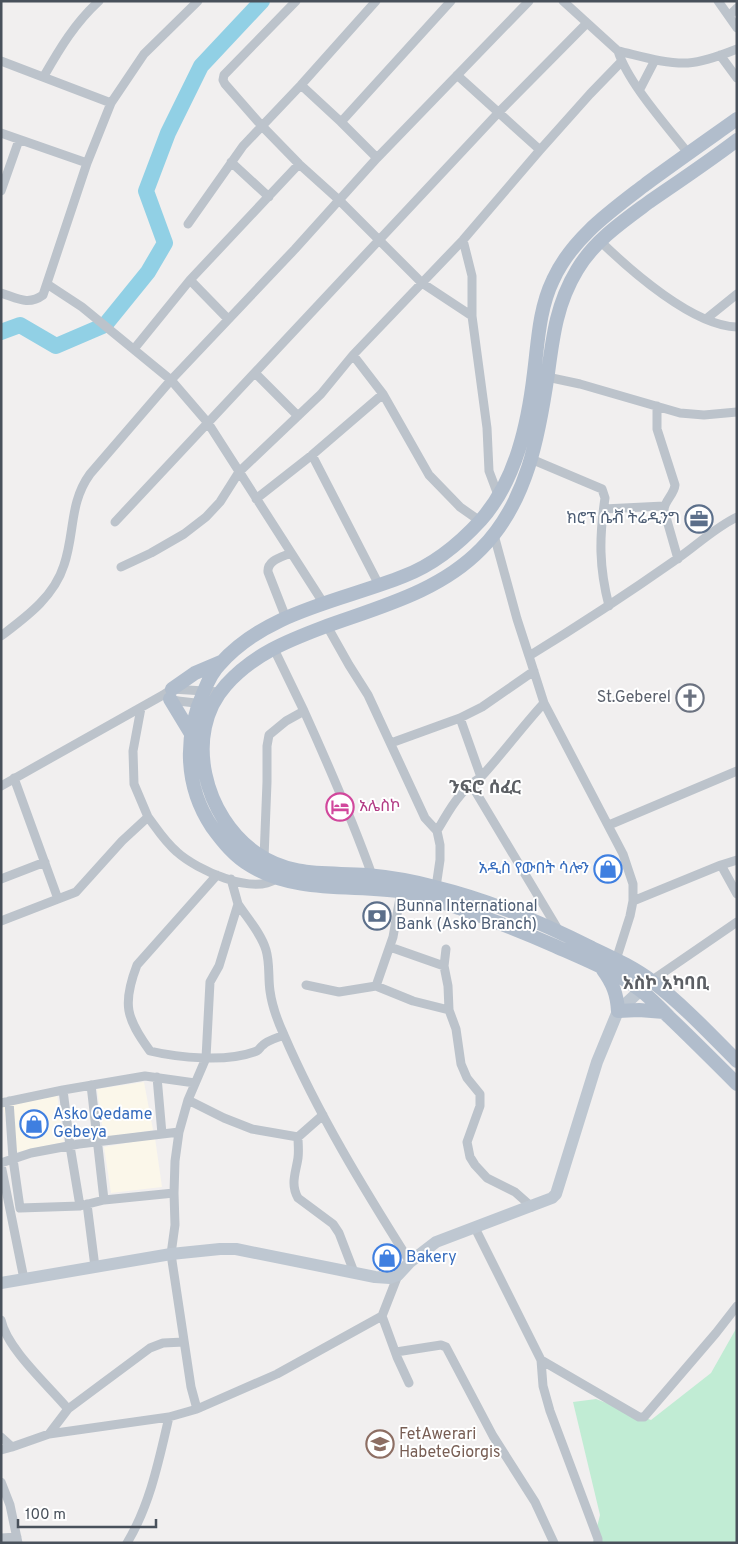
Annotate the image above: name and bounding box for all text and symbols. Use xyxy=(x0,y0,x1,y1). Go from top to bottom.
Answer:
office icon: ክሮፕ ሴቭ ትሬዲንግ xyxy=(684,504,714,534)
place label: ክሮፕ ሴቭ ትሬዲንግ xyxy=(567,509,680,529)
church icon: St.Geberel xyxy=(675,683,705,713)
place label: St.Geberel xyxy=(597,688,671,708)
district label: ንፍሮ ሰፈር xyxy=(449,777,521,800)
hotel icon: አሌስኮ xyxy=(325,792,355,822)
place label: አሌስኮ xyxy=(359,797,400,817)
shop icon: አዲስ የውበት ሳሎን xyxy=(593,854,623,884)
place label: አዲስ የውበት ሳሎን xyxy=(479,859,589,879)
place label: Bunna International Bank (Asko Branch) xyxy=(396,897,538,935)
bank icon: Bunna International Bank (Asko Branch) xyxy=(362,901,392,931)
district label: አስኮ አካባቢ xyxy=(623,973,710,996)
place label: Asko Qedame Gebeya xyxy=(53,1105,152,1143)
shop icon: Asko Qedame Gebeya xyxy=(19,1109,49,1139)
shop icon: Bakery xyxy=(372,1243,402,1273)
place label: Bakery xyxy=(406,1248,457,1268)
place label: FetAwerari HabeteGiorgis xyxy=(399,1425,501,1463)
school or university icon: FetAwerari HabeteGiorgis xyxy=(365,1429,395,1459)
scale bar xyxy=(18,1496,155,1528)
text: 100 m xyxy=(25,1506,66,1525)

